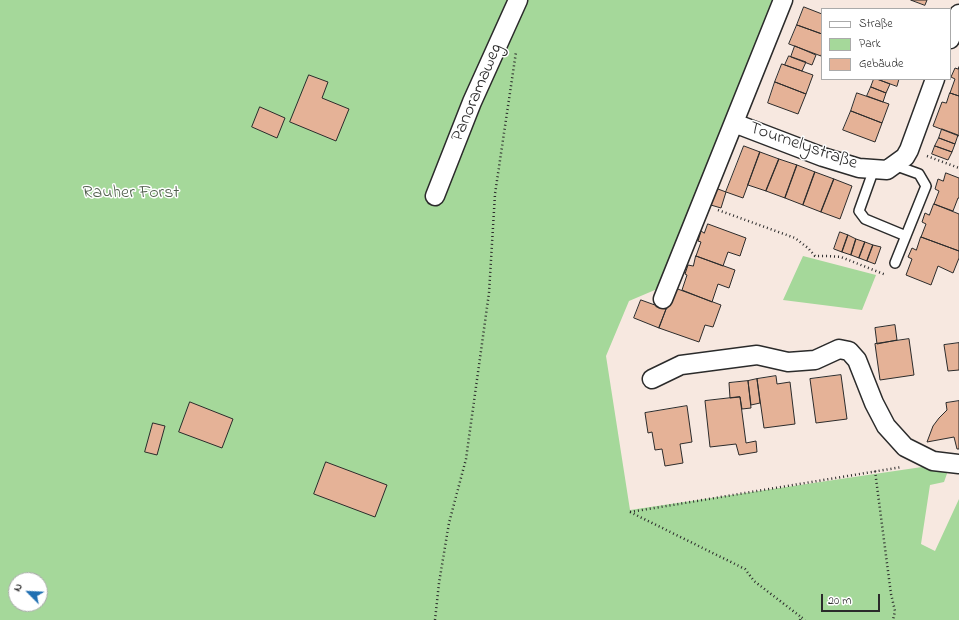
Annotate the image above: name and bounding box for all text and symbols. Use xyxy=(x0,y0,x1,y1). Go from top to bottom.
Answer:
legend xyxy=(821,8,951,80)
text: Straße xyxy=(859,15,893,33)
text: Park xyxy=(859,35,881,53)
street label: Panoramaweg xyxy=(448,41,508,145)
text: Gebäude xyxy=(859,55,903,73)
street label: Tournelystraße xyxy=(746,118,860,176)
park label: Rauher Forst xyxy=(83,183,179,205)
north arrow xyxy=(8,572,48,612)
text: N xyxy=(9,581,27,594)
scale bar xyxy=(823,586,882,612)
text: 20 m xyxy=(828,592,851,610)

